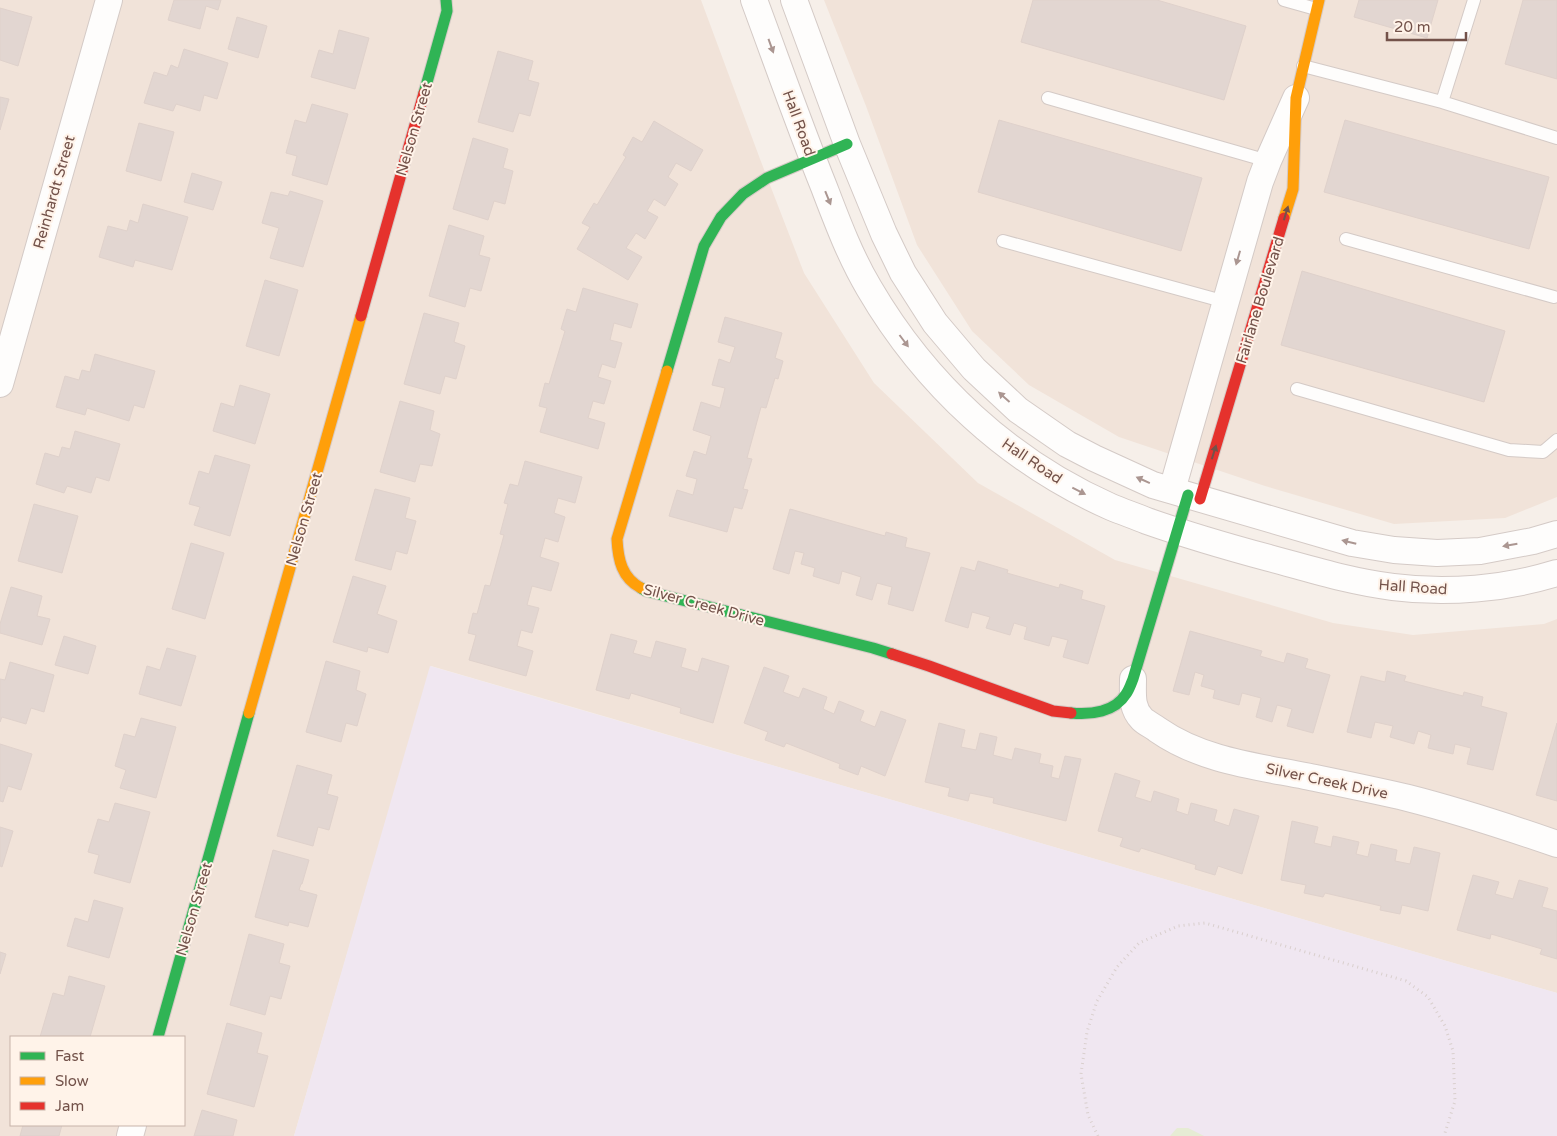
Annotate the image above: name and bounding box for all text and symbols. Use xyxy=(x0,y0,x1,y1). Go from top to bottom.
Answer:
scale bar xyxy=(1387,10,1466,42)
text: 20 m xyxy=(1394,18,1431,36)
one-way arrow xyxy=(767,39,775,54)
street label: Nelson Street xyxy=(392,80,436,178)
street label: Hall Road xyxy=(779,88,819,158)
street label: Reinhardt Street xyxy=(29,133,79,251)
one-way arrow xyxy=(824,191,832,206)
one-way arrow xyxy=(1283,205,1290,220)
street label: Fairlane Boulevard xyxy=(1232,234,1288,366)
one-way arrow xyxy=(1234,251,1242,266)
one-way arrow xyxy=(899,334,909,348)
one-way arrow xyxy=(999,391,1011,403)
street label: Hall Road xyxy=(998,434,1066,488)
one-way arrow xyxy=(1210,445,1218,460)
street label: Nelson Street xyxy=(282,470,326,568)
one-way arrow xyxy=(1136,476,1150,484)
one-way arrow xyxy=(1072,487,1086,495)
one-way arrow xyxy=(1341,538,1356,546)
one-way arrow xyxy=(1501,542,1517,550)
street label: Hall Road xyxy=(1378,576,1448,598)
street label: Silver Creek Drive xyxy=(642,580,766,630)
street label: Silver Creek Drive xyxy=(1264,759,1390,803)
street label: Nelson Street xyxy=(172,860,216,958)
legend xyxy=(10,1036,185,1126)
text: Fast xyxy=(55,1047,85,1065)
text: Slow xyxy=(55,1072,89,1090)
text: Jam xyxy=(55,1097,84,1115)

